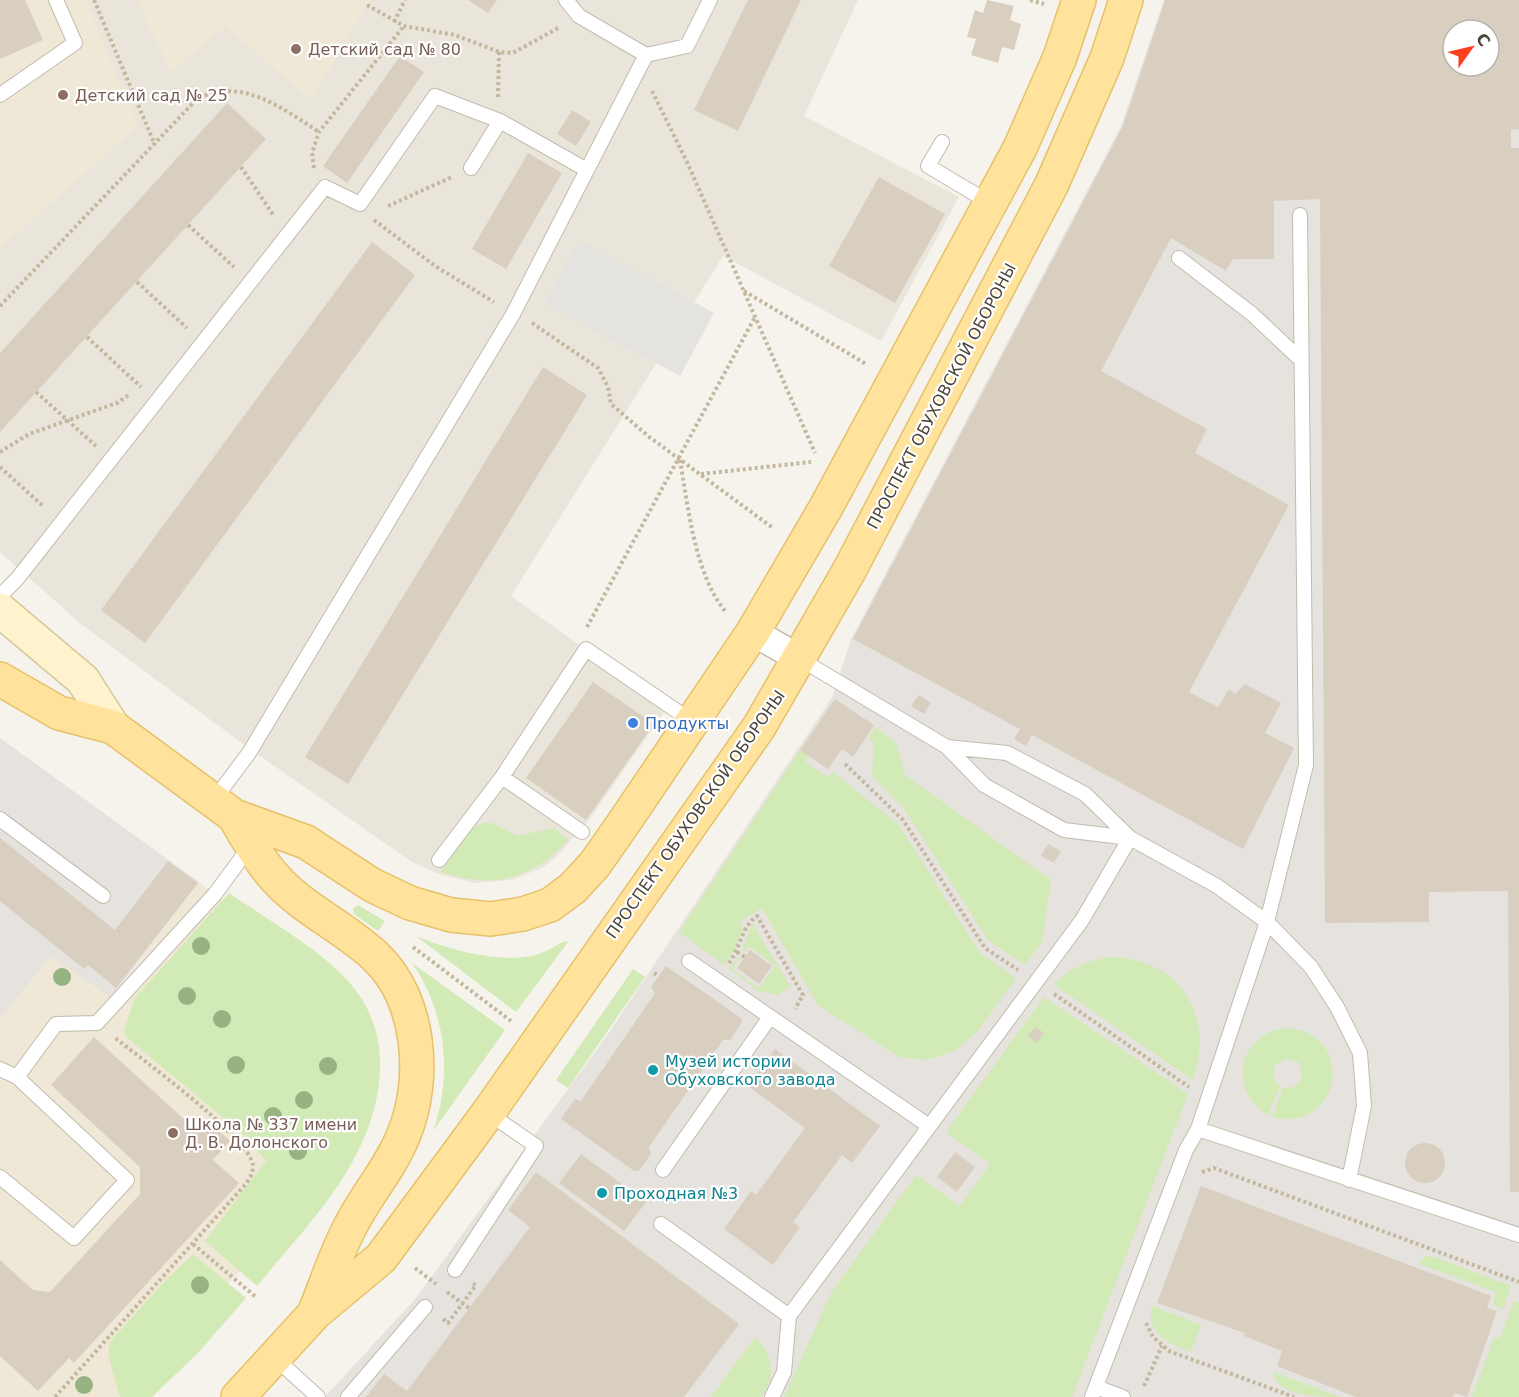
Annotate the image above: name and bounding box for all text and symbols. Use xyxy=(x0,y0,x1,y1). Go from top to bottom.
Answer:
north arrow xyxy=(1441,18,1501,78)
text: С xyxy=(1472,30,1494,50)
place label: Детский сад № 80 xyxy=(308,40,461,59)
marker: Детский сад № 80 xyxy=(289,42,303,56)
place label: Детский сад № 25 xyxy=(75,86,228,105)
marker: Детский сад № 25 xyxy=(56,88,70,102)
street label: ПРОСПЕКТ ОБУХОВСКОЙ ОБОРОНЫ xyxy=(863,260,1020,532)
street label: ПРОСПЕКТ ОБУХОВСКОЙ ОБОРОНЫ xyxy=(602,687,789,942)
place label: Продукты xyxy=(645,714,729,733)
marker: Продукты xyxy=(626,716,640,730)
place label: Музей истории Обуховского завода xyxy=(665,1052,836,1089)
marker: Музей истории Обуховского завода xyxy=(646,1063,660,1077)
place label: Школа № 337 имени Д. В. Долонского xyxy=(185,1115,357,1152)
marker: Школа № 337 имени Д. В. Долонского xyxy=(166,1126,180,1140)
place label: Проходная №3 xyxy=(614,1184,738,1203)
marker: Проходная №3 xyxy=(595,1186,609,1200)

